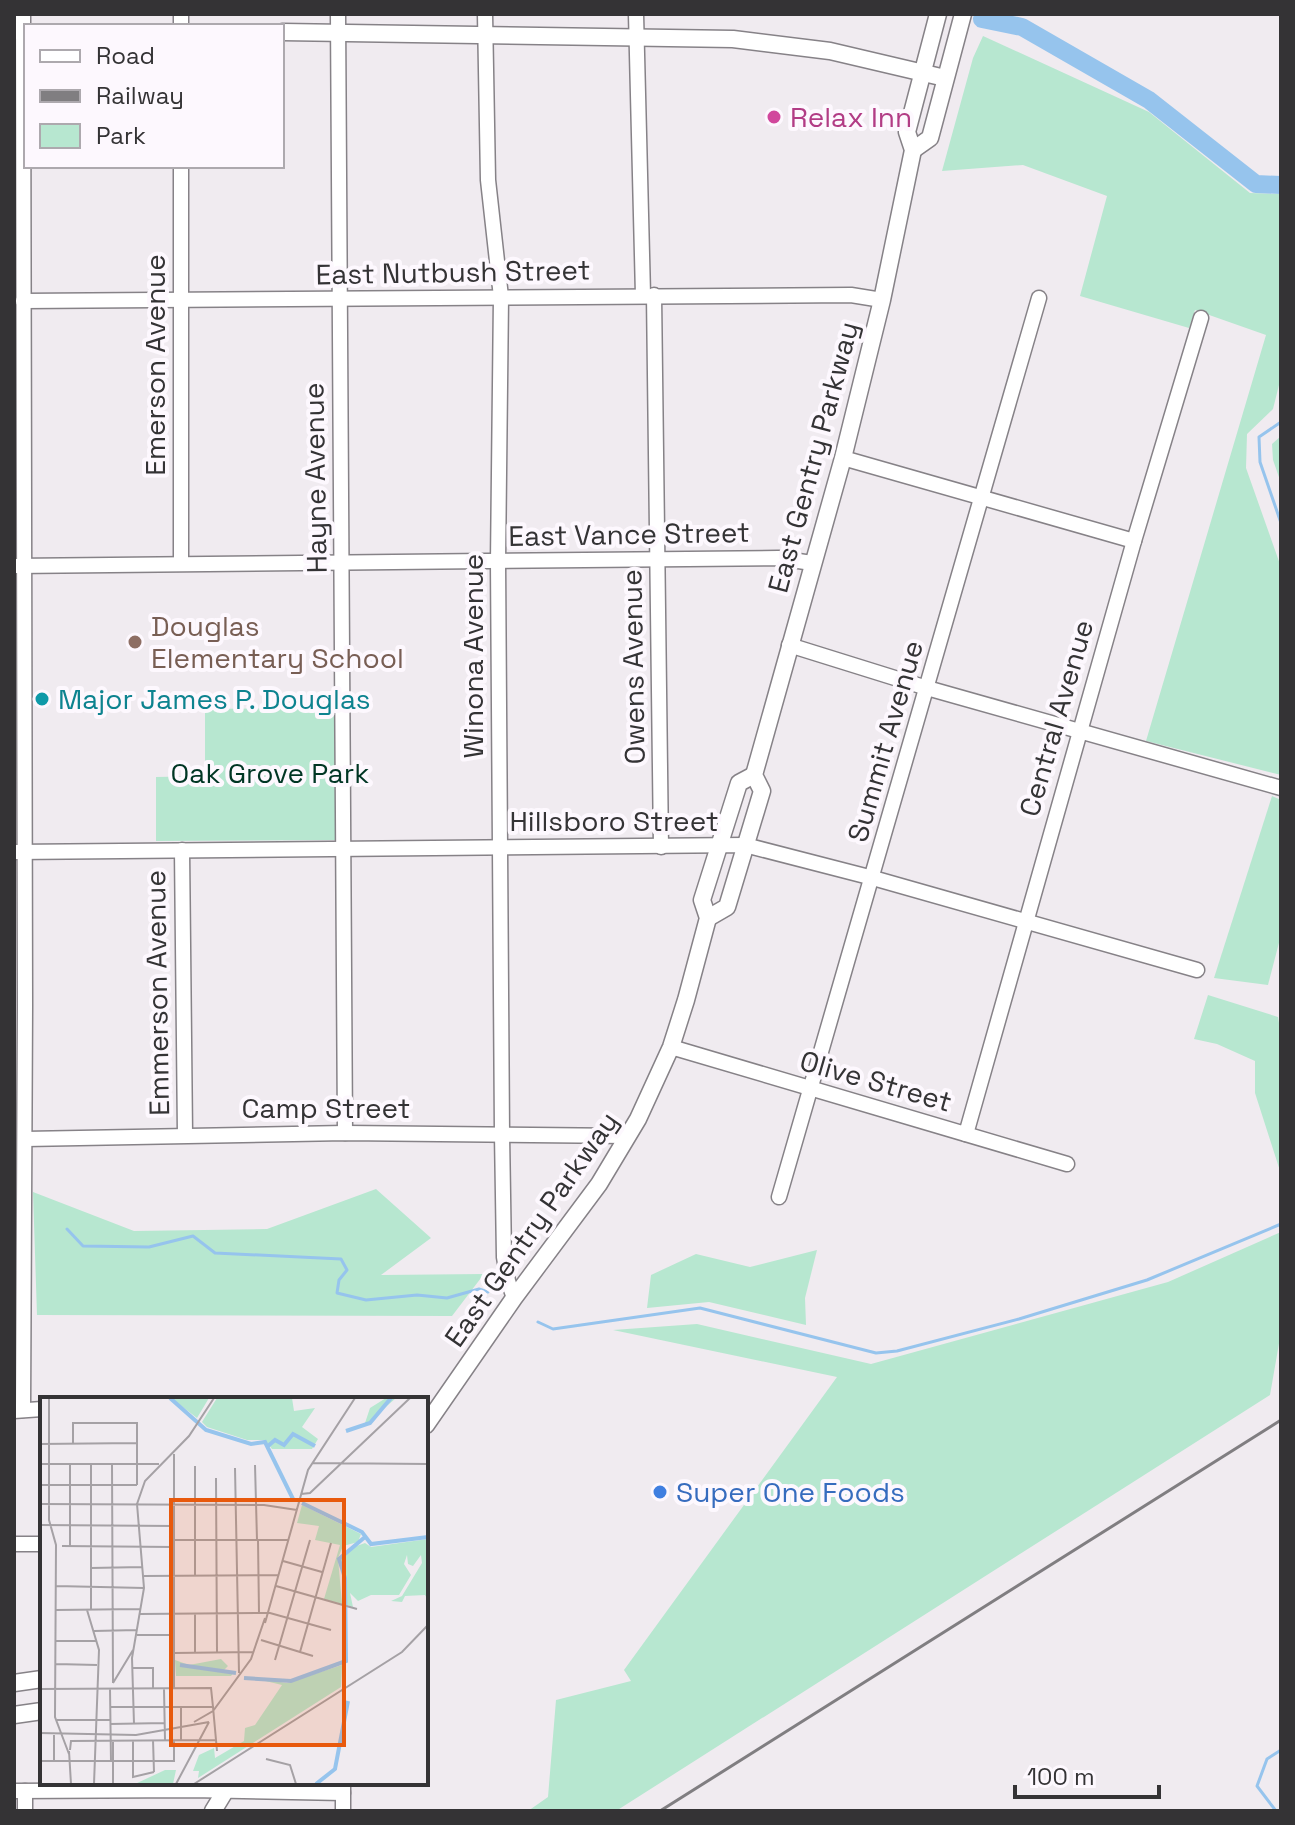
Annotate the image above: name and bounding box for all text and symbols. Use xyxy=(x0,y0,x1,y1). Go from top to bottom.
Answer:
legend xyxy=(24,24,284,168)
text: Road xyxy=(96,40,155,71)
text: Railway xyxy=(96,80,184,111)
place label: Relax Inn xyxy=(790,99,912,135)
marker: Relax Inn xyxy=(765,108,783,126)
text: Park xyxy=(96,120,146,151)
street label: East Nutbush Street xyxy=(315,252,591,292)
street label: Emerson Avenue xyxy=(137,254,173,476)
street label: East Gentry Parkway xyxy=(759,318,867,596)
street label: Hayne Avenue xyxy=(295,382,335,574)
street label: East Vance Street xyxy=(508,514,750,554)
street label: Winona Avenue xyxy=(455,554,491,758)
street label: Owens Avenue xyxy=(613,569,653,765)
place label: Douglas Elementary School xyxy=(151,608,404,676)
street label: Central Avenue xyxy=(1011,615,1101,821)
marker: Douglas Elementary School xyxy=(126,633,144,651)
street label: Summit Avenue xyxy=(839,636,931,846)
place label: Major James P. Douglas xyxy=(58,681,371,717)
marker: Major James P. Douglas xyxy=(33,690,51,708)
park label: Oak Grove Park xyxy=(171,755,369,791)
street label: Hillsboro Street xyxy=(509,803,719,839)
street label: Emmerson Avenue xyxy=(137,870,177,1116)
street label: Olive Street xyxy=(796,1042,956,1120)
street label: Camp Street xyxy=(242,1090,410,1126)
street label: East Gentry Parkway xyxy=(436,1104,626,1354)
inset map xyxy=(40,1397,428,1785)
place label: Super One Foods xyxy=(676,1474,905,1510)
marker: Super One Foods xyxy=(651,1483,669,1501)
scale bar xyxy=(1015,1749,1159,1799)
text: 100 m xyxy=(1027,1761,1095,1792)

